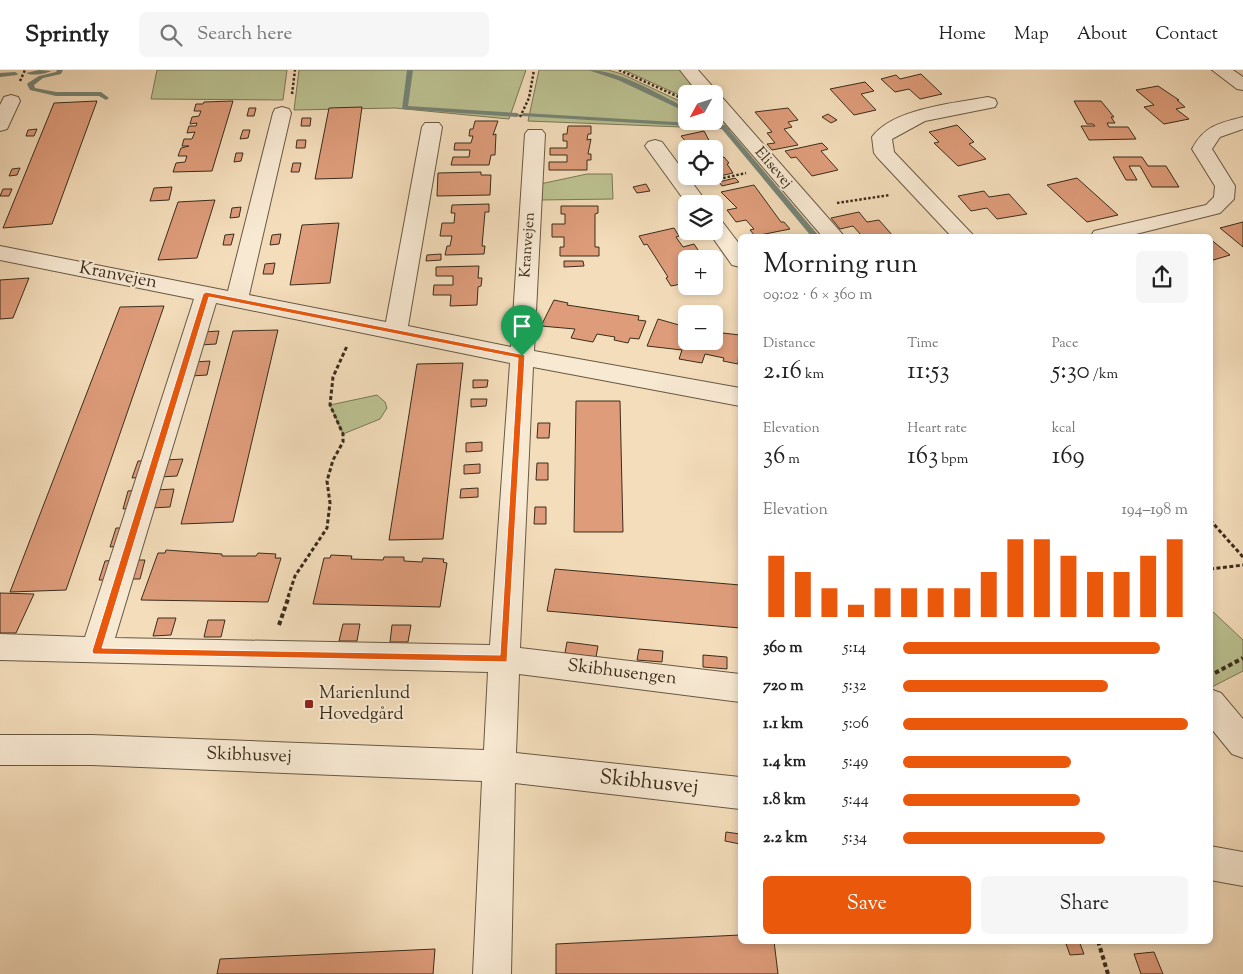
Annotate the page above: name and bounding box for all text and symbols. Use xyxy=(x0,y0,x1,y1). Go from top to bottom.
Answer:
search box xyxy=(139,12,489,57)
text: Sprintly xyxy=(25,18,109,52)
icon: search xyxy=(157,21,185,49)
text: Search here xyxy=(197,21,292,48)
text: Home xyxy=(939,22,986,48)
text: Map xyxy=(1014,22,1049,48)
text: About xyxy=(1077,22,1127,48)
text: Contact xyxy=(1155,22,1218,48)
north arrow xyxy=(678,85,722,130)
map controls xyxy=(678,85,723,350)
button: locate xyxy=(678,140,723,185)
street label: Elisevej xyxy=(749,143,797,193)
button: layers xyxy=(678,195,723,240)
street label: Kranvejen xyxy=(515,211,541,279)
text: Morning run xyxy=(763,245,918,285)
button: + xyxy=(678,250,723,295)
button: share xyxy=(1136,251,1188,303)
street label: Kranvejen xyxy=(77,256,160,296)
text: 09:02 · 6 × 360 m xyxy=(763,284,872,307)
pin xyxy=(501,305,543,356)
button: − xyxy=(678,305,723,350)
icon: arrive xyxy=(508,312,536,340)
text: Distance xyxy=(763,334,816,354)
text: Time xyxy=(907,334,938,354)
text: Pace xyxy=(1052,334,1078,354)
text: 2.16 xyxy=(763,354,802,390)
text: 11:53 xyxy=(907,354,949,390)
text: 5:30 xyxy=(1052,354,1090,390)
text: km xyxy=(802,365,824,385)
text: /km xyxy=(1090,365,1118,385)
text: Elevation xyxy=(763,419,820,439)
text: Heart rate xyxy=(907,419,967,439)
text: kcal xyxy=(1052,419,1076,439)
text: 36 xyxy=(763,439,785,475)
text: 163 xyxy=(907,439,938,475)
text: 169 xyxy=(1052,439,1085,475)
text: m xyxy=(785,450,800,470)
text: bpm xyxy=(938,450,968,470)
text: Elevation xyxy=(763,499,828,522)
text: 194–198 m xyxy=(1121,499,1188,522)
text: 360 m xyxy=(763,637,802,660)
text: 5:14 xyxy=(843,637,866,660)
street label: Skibhusengen xyxy=(566,653,678,693)
text: 720 m xyxy=(763,675,803,698)
text: 5:32 xyxy=(843,675,867,698)
place label: Marienlund Hovedgård xyxy=(319,681,410,728)
marker: Marienlund Hovedgård xyxy=(303,698,315,710)
text: 1.1 km xyxy=(763,713,803,736)
text: 5:06 xyxy=(843,713,869,736)
street label: Skibhusvej xyxy=(206,742,292,770)
text: 1.4 km xyxy=(763,751,806,774)
text: 5:49 xyxy=(843,751,868,774)
street label: Skibhusvej xyxy=(598,763,700,803)
text: 1.8 km xyxy=(763,789,806,812)
text: 5:44 xyxy=(843,789,869,812)
text: 2.2 km xyxy=(763,827,807,850)
text: 5:34 xyxy=(843,827,867,850)
button: Save xyxy=(763,876,971,934)
button: Share xyxy=(981,876,1188,934)

